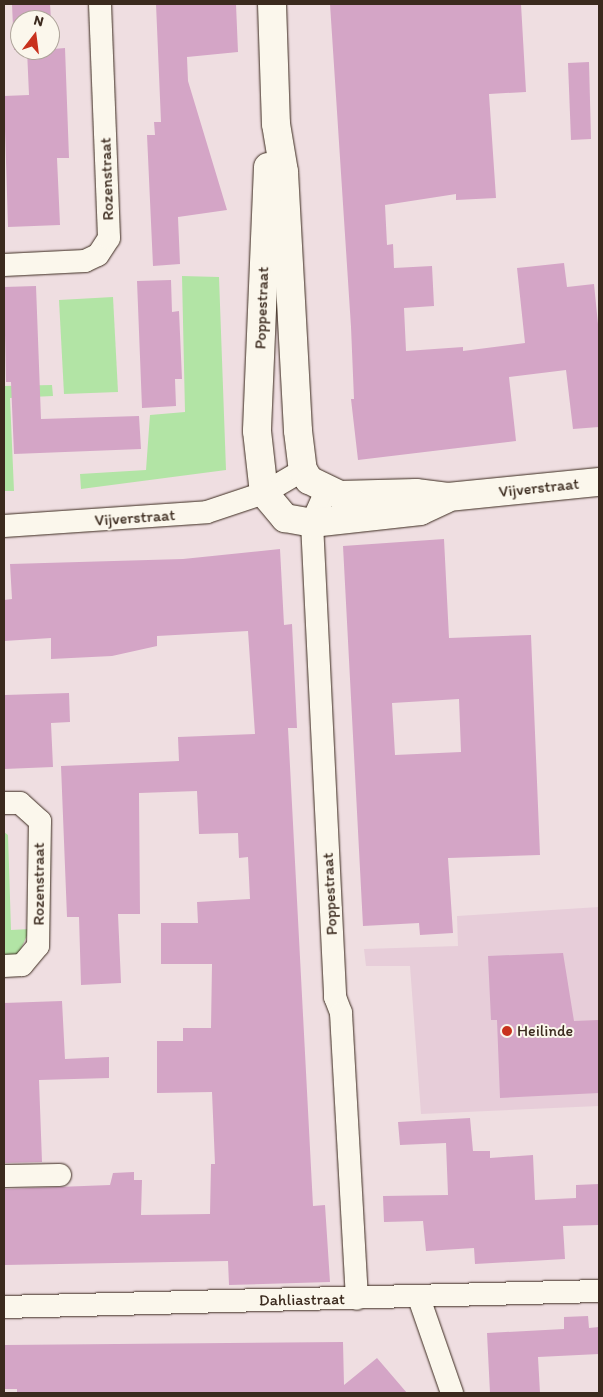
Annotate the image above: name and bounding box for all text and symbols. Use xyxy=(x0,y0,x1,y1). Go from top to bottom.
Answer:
north arrow xyxy=(10,10,60,60)
text: N xyxy=(32,12,46,30)
street label: Rozenstraat xyxy=(96,137,118,221)
street label: Poppestraat xyxy=(251,266,273,350)
street label: Vijverstraat xyxy=(498,474,580,502)
street label: Vijverstraat xyxy=(94,506,176,530)
street label: Rozenstraat xyxy=(29,842,49,926)
street label: Poppestraat xyxy=(318,852,342,936)
place label: Heilinde xyxy=(517,1021,573,1041)
marker: Heilinde xyxy=(501,1025,513,1037)
street label: Dahliastraat xyxy=(259,1290,345,1310)

